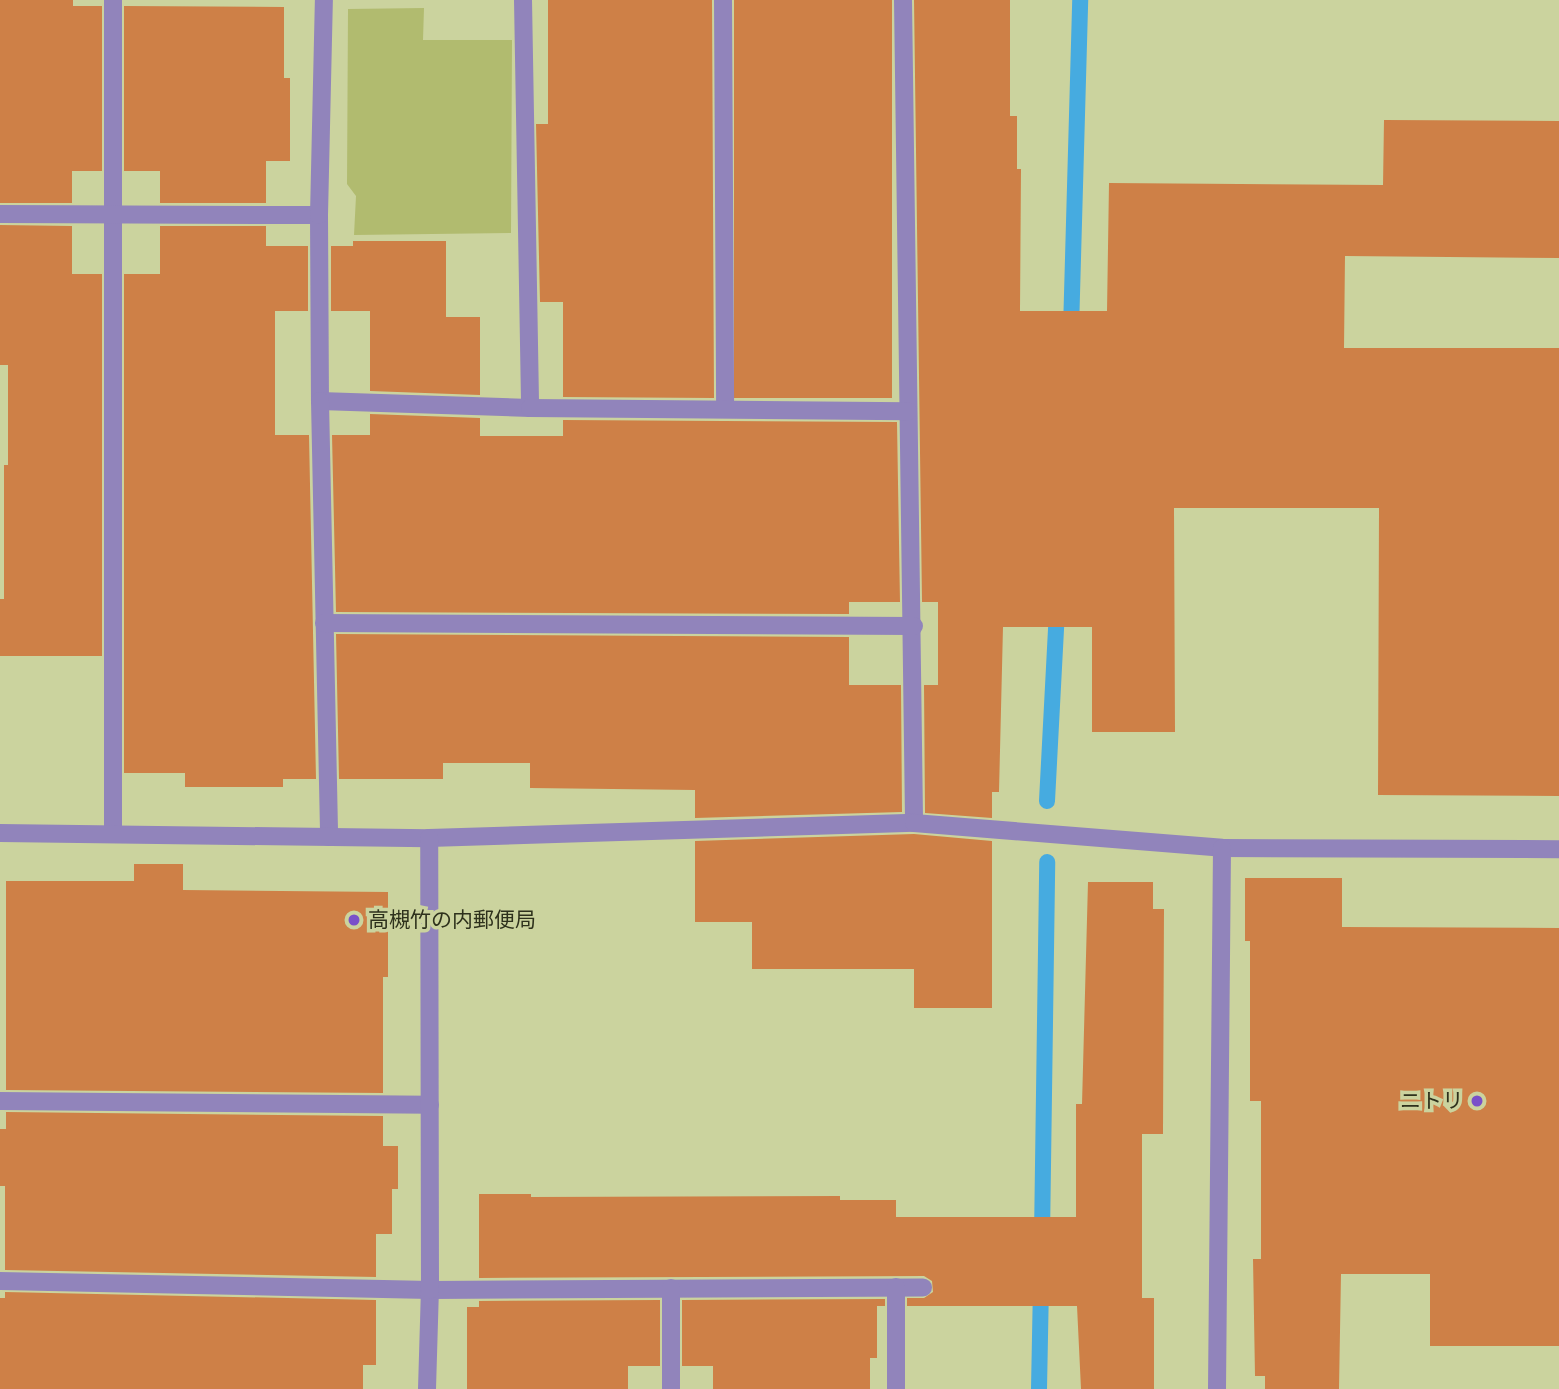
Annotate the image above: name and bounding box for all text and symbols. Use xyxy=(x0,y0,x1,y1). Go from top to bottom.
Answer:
place label: 高槻竹の内郵便局 xyxy=(368,907,536,933)
marker: 高槻竹の内郵便局 xyxy=(346,912,362,928)
place label: ニトリ xyxy=(1400,1088,1463,1114)
marker: ニトリ xyxy=(1469,1093,1485,1109)

